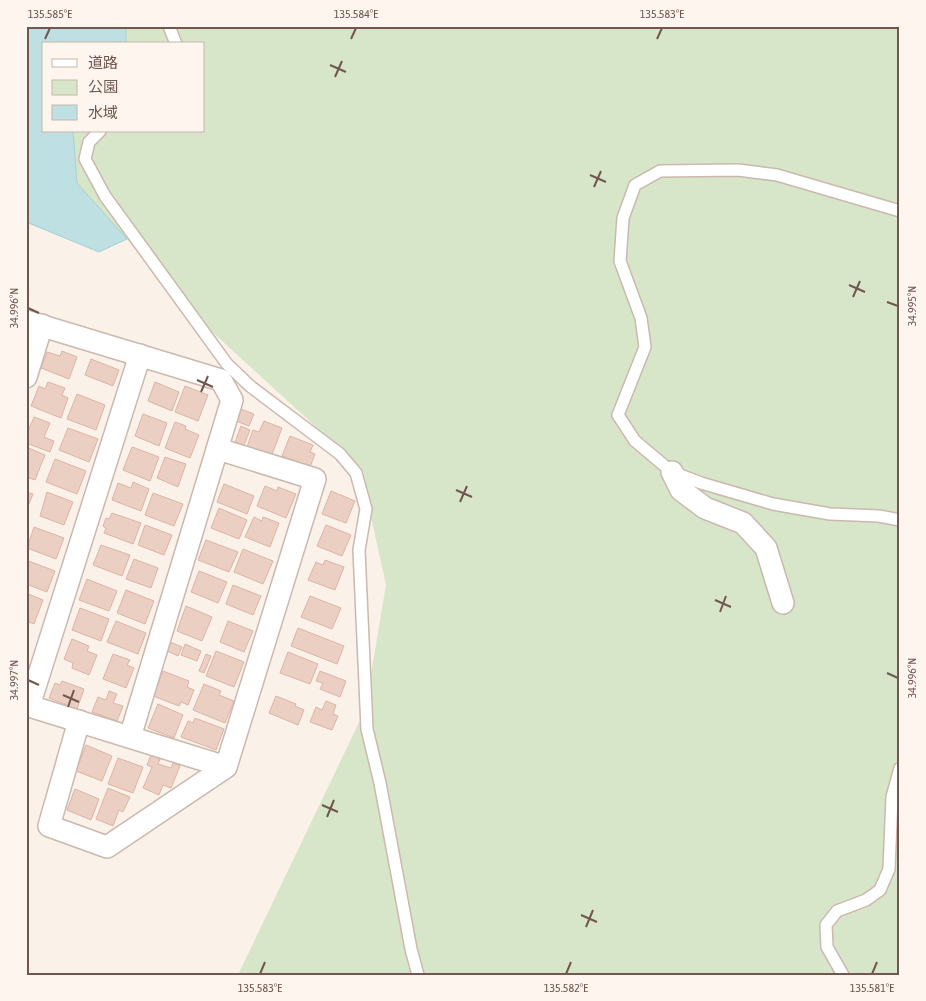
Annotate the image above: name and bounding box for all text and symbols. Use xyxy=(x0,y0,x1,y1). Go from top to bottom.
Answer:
text: 135.585°E xyxy=(28,7,72,21)
text: 135.584°E xyxy=(334,7,378,21)
text: 135.583°E xyxy=(640,7,684,21)
legend xyxy=(42,42,205,132)
text: 道路 xyxy=(88,54,118,71)
text: 公園 xyxy=(88,78,118,95)
text: 水域 xyxy=(88,104,118,121)
text: 34.995°N xyxy=(905,286,919,326)
text: 34.996°N xyxy=(7,288,21,328)
text: 34.996°N xyxy=(905,658,919,698)
text: 34.997°N xyxy=(7,660,21,700)
text: 135.583°E xyxy=(238,981,282,995)
text: 135.582°E xyxy=(544,981,588,995)
text: 135.581°E xyxy=(850,981,894,995)

